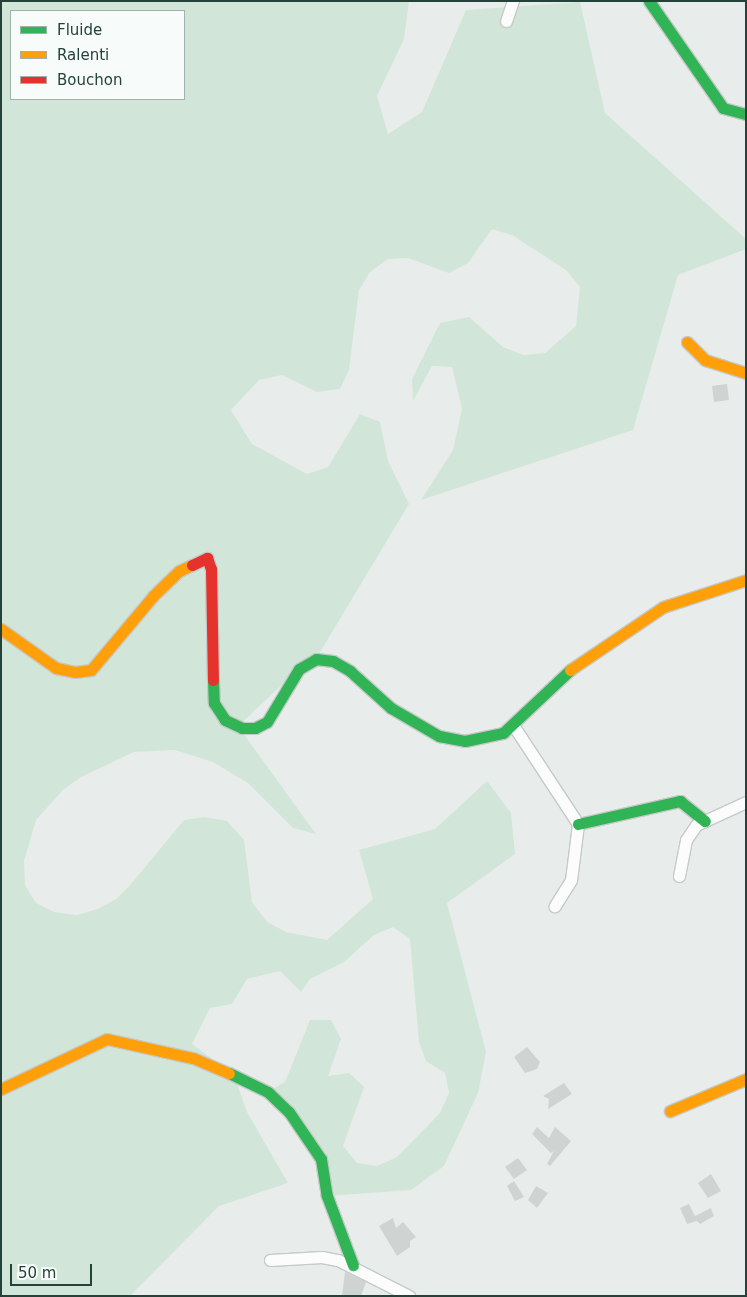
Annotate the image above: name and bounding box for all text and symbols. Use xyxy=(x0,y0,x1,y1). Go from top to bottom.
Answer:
legend xyxy=(10,10,185,100)
text: Fluide xyxy=(57,21,102,39)
text: Ralenti xyxy=(57,46,109,64)
text: Bouchon xyxy=(57,71,122,89)
scale bar xyxy=(12,1254,95,1286)
text: 50 m xyxy=(18,1264,56,1282)

